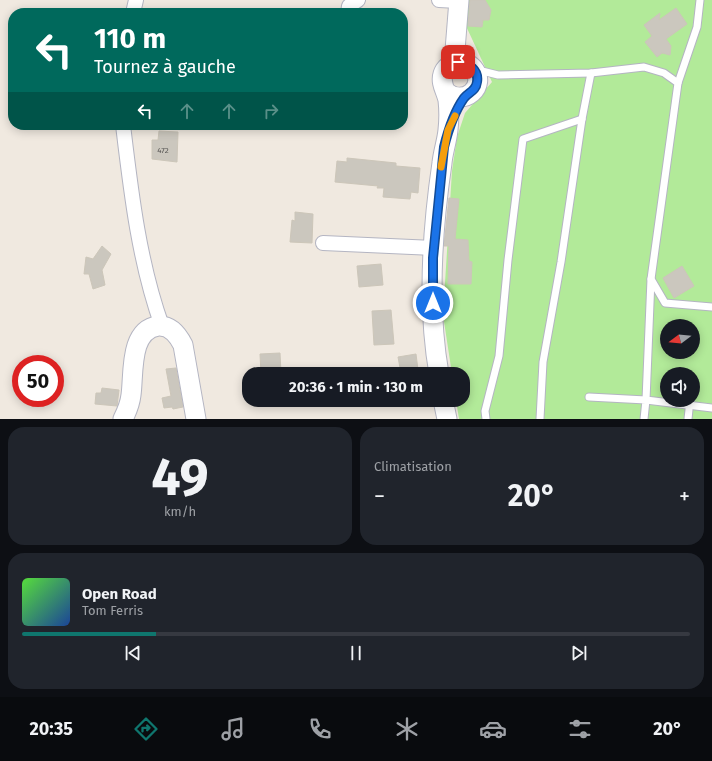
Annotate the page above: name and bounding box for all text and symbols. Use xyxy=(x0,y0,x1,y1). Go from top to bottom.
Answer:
text: 110 m xyxy=(94,22,166,55)
icon: left xyxy=(28,24,80,76)
pin xyxy=(441,45,475,79)
icon: arrive xyxy=(447,51,469,73)
text: Tournez à gauche xyxy=(94,56,236,78)
icon: left xyxy=(134,100,156,122)
icon: ahead xyxy=(176,100,198,122)
icon: ahead xyxy=(218,100,240,122)
icon: right xyxy=(260,100,282,122)
house number: 472 xyxy=(157,146,169,155)
position arrow xyxy=(412,282,454,324)
north arrow xyxy=(660,319,700,359)
map controls xyxy=(660,319,700,407)
speed limit sign: 50 xyxy=(12,355,64,407)
button: sound xyxy=(660,367,700,407)
text: 20:36 · 1 min · 130 m xyxy=(289,378,423,396)
text: 49 xyxy=(151,446,209,509)
text: Climatisation xyxy=(374,459,452,474)
text: 20° xyxy=(508,478,556,514)
text: − xyxy=(374,483,385,510)
text: + xyxy=(679,483,690,510)
text: km/h xyxy=(164,504,196,519)
text: Open Road xyxy=(82,585,157,603)
text: Tom Ferris xyxy=(82,603,143,618)
icon: previous xyxy=(122,642,144,664)
icon: pause xyxy=(345,642,367,664)
icon: next xyxy=(568,642,590,664)
icon: directions xyxy=(132,715,160,743)
icon: music xyxy=(219,715,247,743)
icon: phone xyxy=(306,715,334,743)
icon: climate xyxy=(393,715,421,743)
icon: car xyxy=(479,715,507,743)
icon: filters xyxy=(566,715,594,743)
text: 20:35 xyxy=(29,718,73,740)
text: 20° xyxy=(653,718,682,740)

